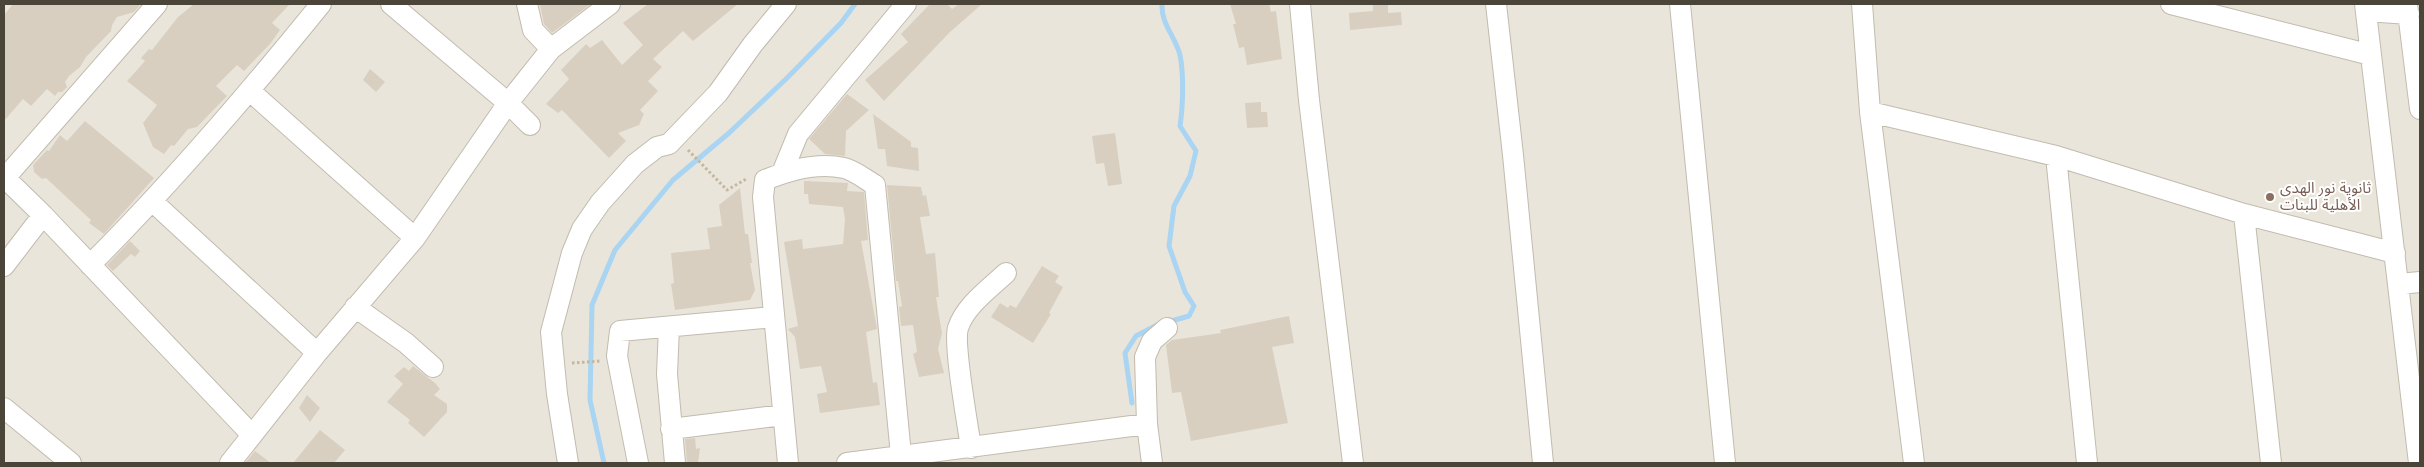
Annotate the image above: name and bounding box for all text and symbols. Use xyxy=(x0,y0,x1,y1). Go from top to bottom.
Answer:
place label: ثانوية نور الهدى الأهلية للبنات xyxy=(2280,179,2371,213)
marker: ثانوية نور الهدى الأهلية للبنات xyxy=(2264,191,2276,203)

